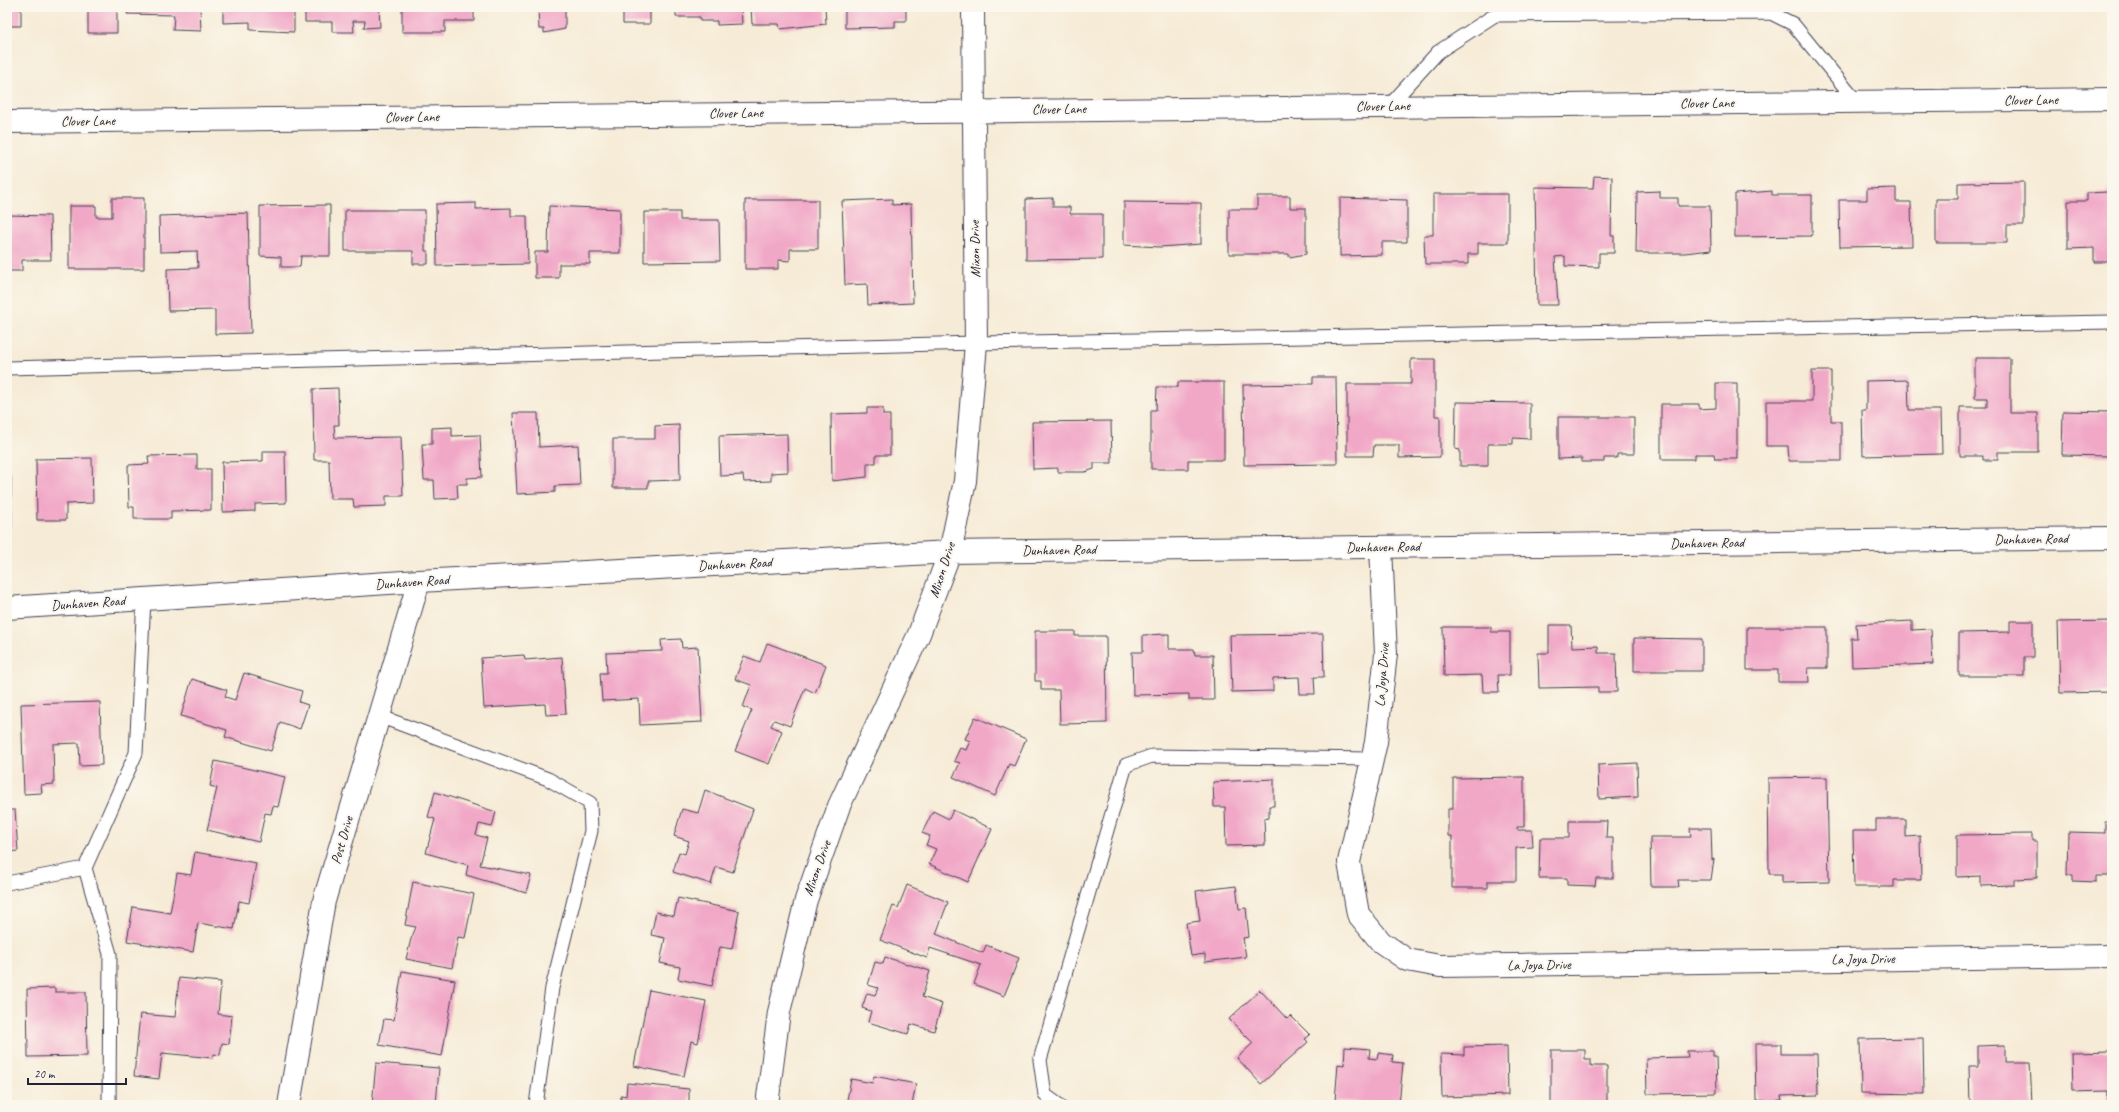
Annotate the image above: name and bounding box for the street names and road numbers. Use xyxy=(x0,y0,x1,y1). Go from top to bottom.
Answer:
street label: Clover Lane xyxy=(2004,91,2060,109)
street label: Clover Lane xyxy=(1680,94,1736,112)
street label: Clover Lane xyxy=(1356,97,1412,115)
street label: Clover Lane xyxy=(1032,100,1088,118)
street label: Clover Lane xyxy=(709,104,765,122)
street label: Clover Lane xyxy=(385,108,441,126)
street label: Clover Lane xyxy=(61,112,117,130)
street label: Mixon Drive xyxy=(966,219,984,278)
street label: Dunhaven Road xyxy=(1994,530,2071,548)
street label: Dunhaven Road xyxy=(1670,534,1747,552)
street label: Dunhaven Road xyxy=(1346,538,1423,556)
street label: Mixon Drive xyxy=(925,539,959,600)
street label: Dunhaven Road xyxy=(1022,541,1099,559)
street label: Dunhaven Road xyxy=(698,553,775,574)
street label: Dunhaven Road xyxy=(375,571,452,593)
street label: Dunhaven Road xyxy=(51,592,128,614)
street label: La Joya Drive xyxy=(1371,641,1393,707)
street label: Post Drive xyxy=(327,813,357,866)
street label: Mixon Drive xyxy=(799,837,835,898)
street label: La Joya Drive xyxy=(1831,950,1896,968)
street label: La Joya Drive xyxy=(1507,956,1572,974)

